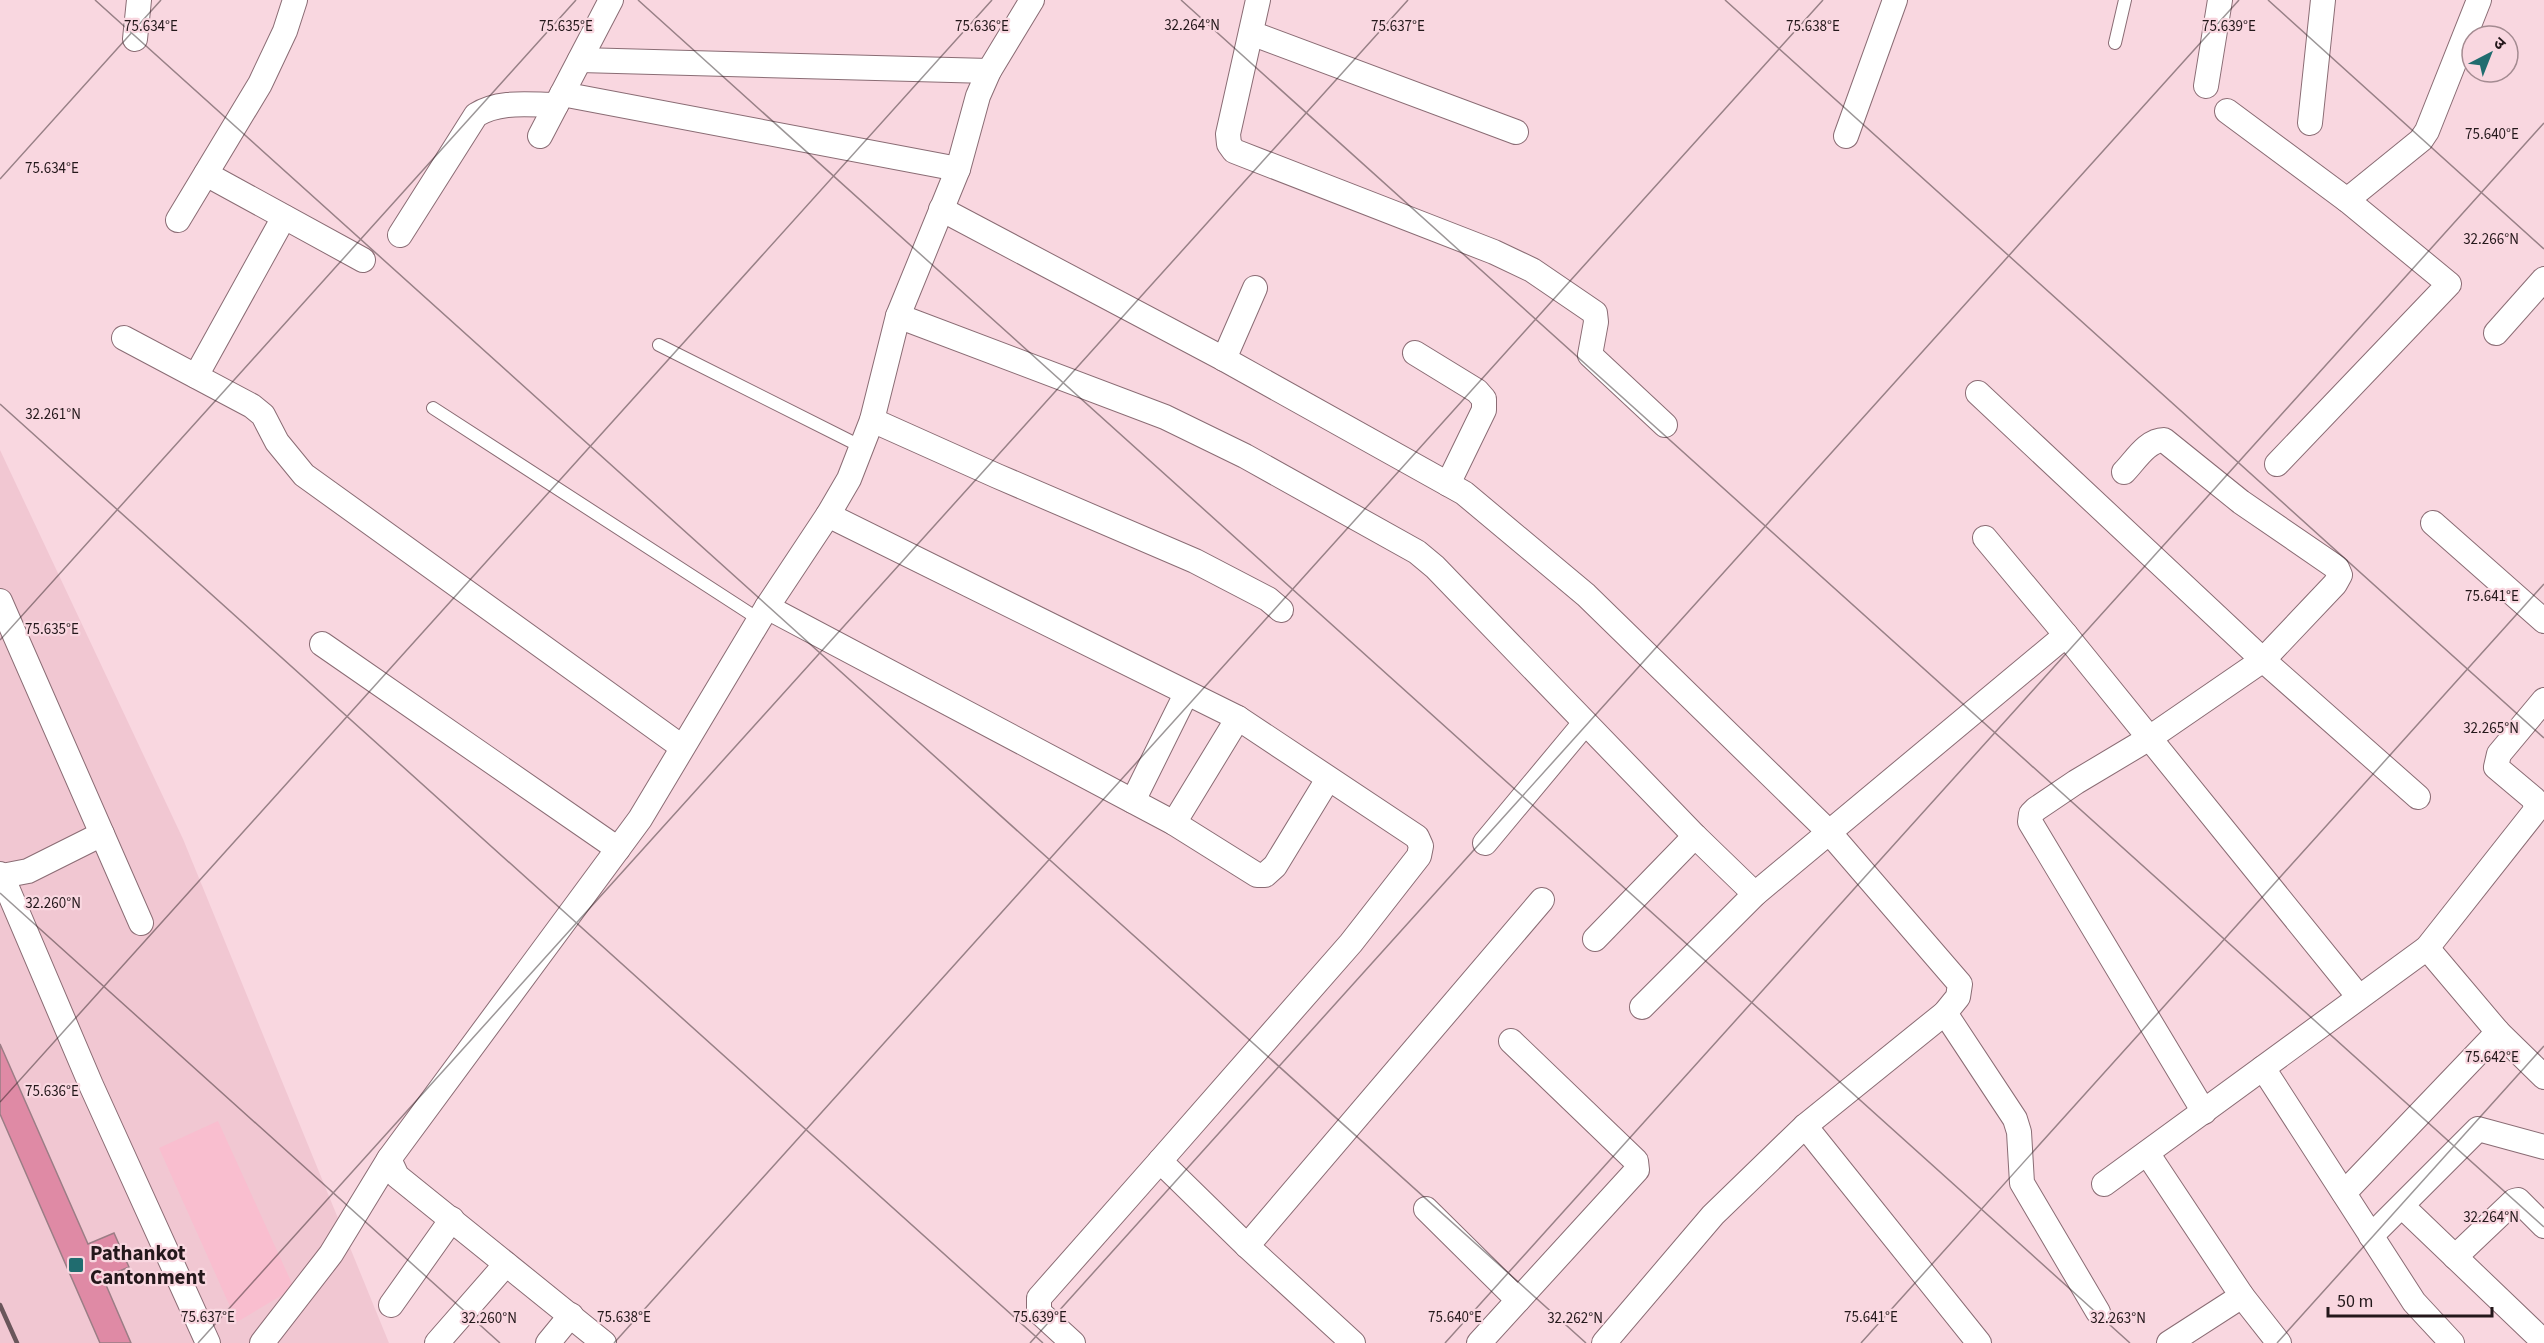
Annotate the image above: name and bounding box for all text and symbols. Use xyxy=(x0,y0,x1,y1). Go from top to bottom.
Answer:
text: 32.264°N xyxy=(1164,15,1220,36)
text: 75.634°E xyxy=(124,16,178,37)
text: 75.635°E xyxy=(539,16,593,37)
text: 75.636°E xyxy=(955,16,1009,37)
text: 75.637°E xyxy=(1371,16,1425,37)
text: 75.638°E xyxy=(1786,16,1840,37)
text: 75.639°E xyxy=(2202,16,2256,37)
north arrow xyxy=(2460,24,2520,84)
text: उ xyxy=(2489,32,2511,55)
text: 75.640°E xyxy=(2465,124,2519,145)
text: 75.634°E xyxy=(25,158,79,179)
text: 32.266°N xyxy=(2463,229,2519,250)
text: 32.261°N xyxy=(25,404,81,425)
text: 75.641°E xyxy=(2465,586,2519,607)
text: 75.635°E xyxy=(25,619,79,640)
text: 32.265°N xyxy=(2463,718,2519,739)
text: 32.260°N xyxy=(25,893,81,914)
text: 75.642°E xyxy=(2465,1047,2519,1068)
text: 75.636°E xyxy=(25,1081,79,1102)
text: 32.264°N xyxy=(2463,1207,2519,1228)
place label: Pathankot Cantonment xyxy=(90,1238,206,1292)
marker: Pathankot Cantonment xyxy=(67,1256,85,1274)
scale bar xyxy=(2328,1280,2492,1318)
text: 50 m xyxy=(2337,1289,2373,1314)
text: 75.637°E xyxy=(181,1307,235,1328)
text: 75.638°E xyxy=(597,1307,651,1328)
text: 75.639°E xyxy=(1013,1307,1067,1328)
text: 75.640°E xyxy=(1428,1307,1482,1328)
text: 75.641°E xyxy=(1844,1307,1898,1328)
text: 32.260°N xyxy=(461,1308,517,1329)
text: 32.262°N xyxy=(1547,1308,1603,1329)
text: 32.263°N xyxy=(2090,1308,2146,1329)

